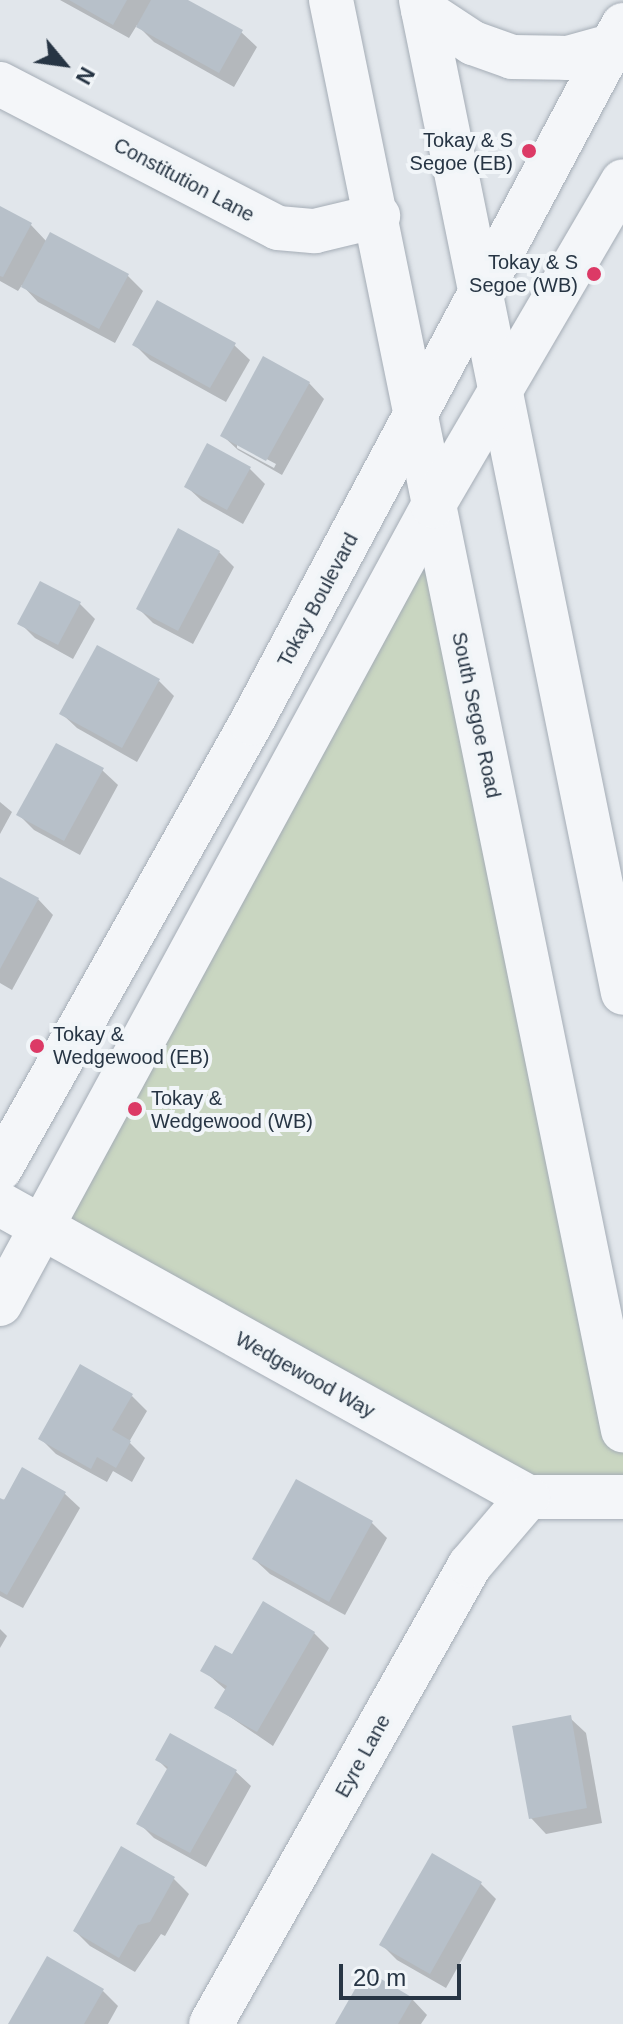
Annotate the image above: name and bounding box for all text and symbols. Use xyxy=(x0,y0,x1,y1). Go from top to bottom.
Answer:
north arrow xyxy=(24,24,104,104)
text: N xyxy=(71,63,100,89)
place label: Tokay & S Segoe (EB) xyxy=(410,128,513,175)
street label: Constitution Lane xyxy=(110,133,258,227)
marker: Tokay & S Segoe (EB) xyxy=(520,142,538,160)
place label: Tokay & S Segoe (WB) xyxy=(469,250,578,297)
marker: Tokay & S Segoe (WB) xyxy=(585,265,603,283)
street label: Tokay Boulevard xyxy=(273,529,363,671)
street label: South Segoe Road xyxy=(447,630,505,800)
place label: Tokay & Wedgewood (EB) xyxy=(53,1022,209,1069)
marker: Tokay & Wedgewood (EB) xyxy=(28,1037,46,1055)
place label: Tokay & Wedgewood (WB) xyxy=(151,1086,313,1133)
marker: Tokay & Wedgewood (WB) xyxy=(126,1100,144,1118)
street label: Wedgewood Way xyxy=(231,1327,379,1423)
street label: Eyre Lane xyxy=(330,1710,396,1802)
scale bar xyxy=(343,1948,465,1998)
text: 20 m xyxy=(353,1964,406,1991)

